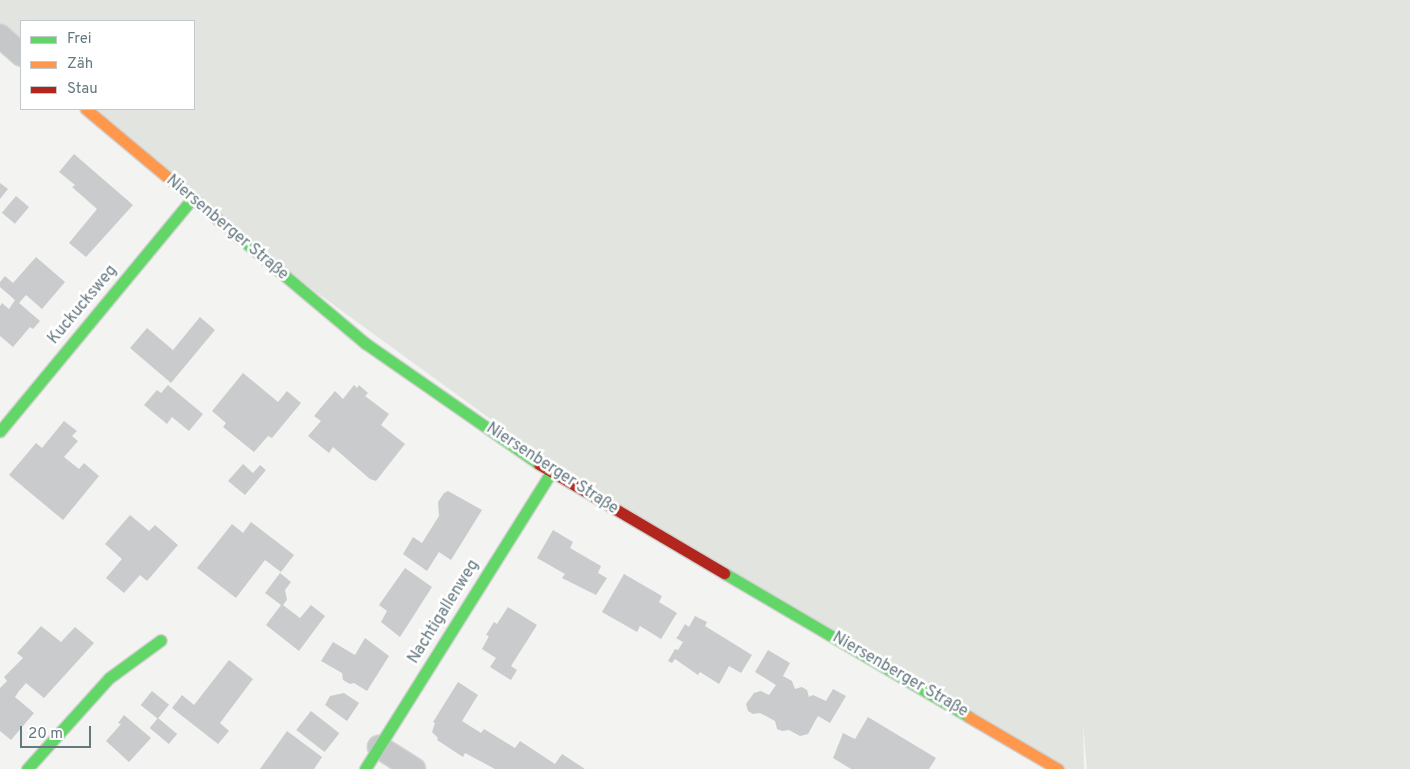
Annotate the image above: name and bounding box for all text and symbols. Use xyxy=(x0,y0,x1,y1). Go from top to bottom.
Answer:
legend xyxy=(20,20,195,110)
text: Frei xyxy=(67,30,92,49)
text: Zäh xyxy=(67,55,93,74)
text: Stau xyxy=(67,80,98,99)
street label: Niersenberger Straße xyxy=(162,171,292,285)
street label: Kuckucksweg xyxy=(44,262,122,348)
street label: Niersenberger Straße xyxy=(482,419,622,519)
street label: Nachtigallenweg xyxy=(404,557,484,667)
street label: Niersenberger Straße xyxy=(829,628,971,722)
scale bar xyxy=(22,716,94,748)
text: 20 m xyxy=(28,725,63,744)

